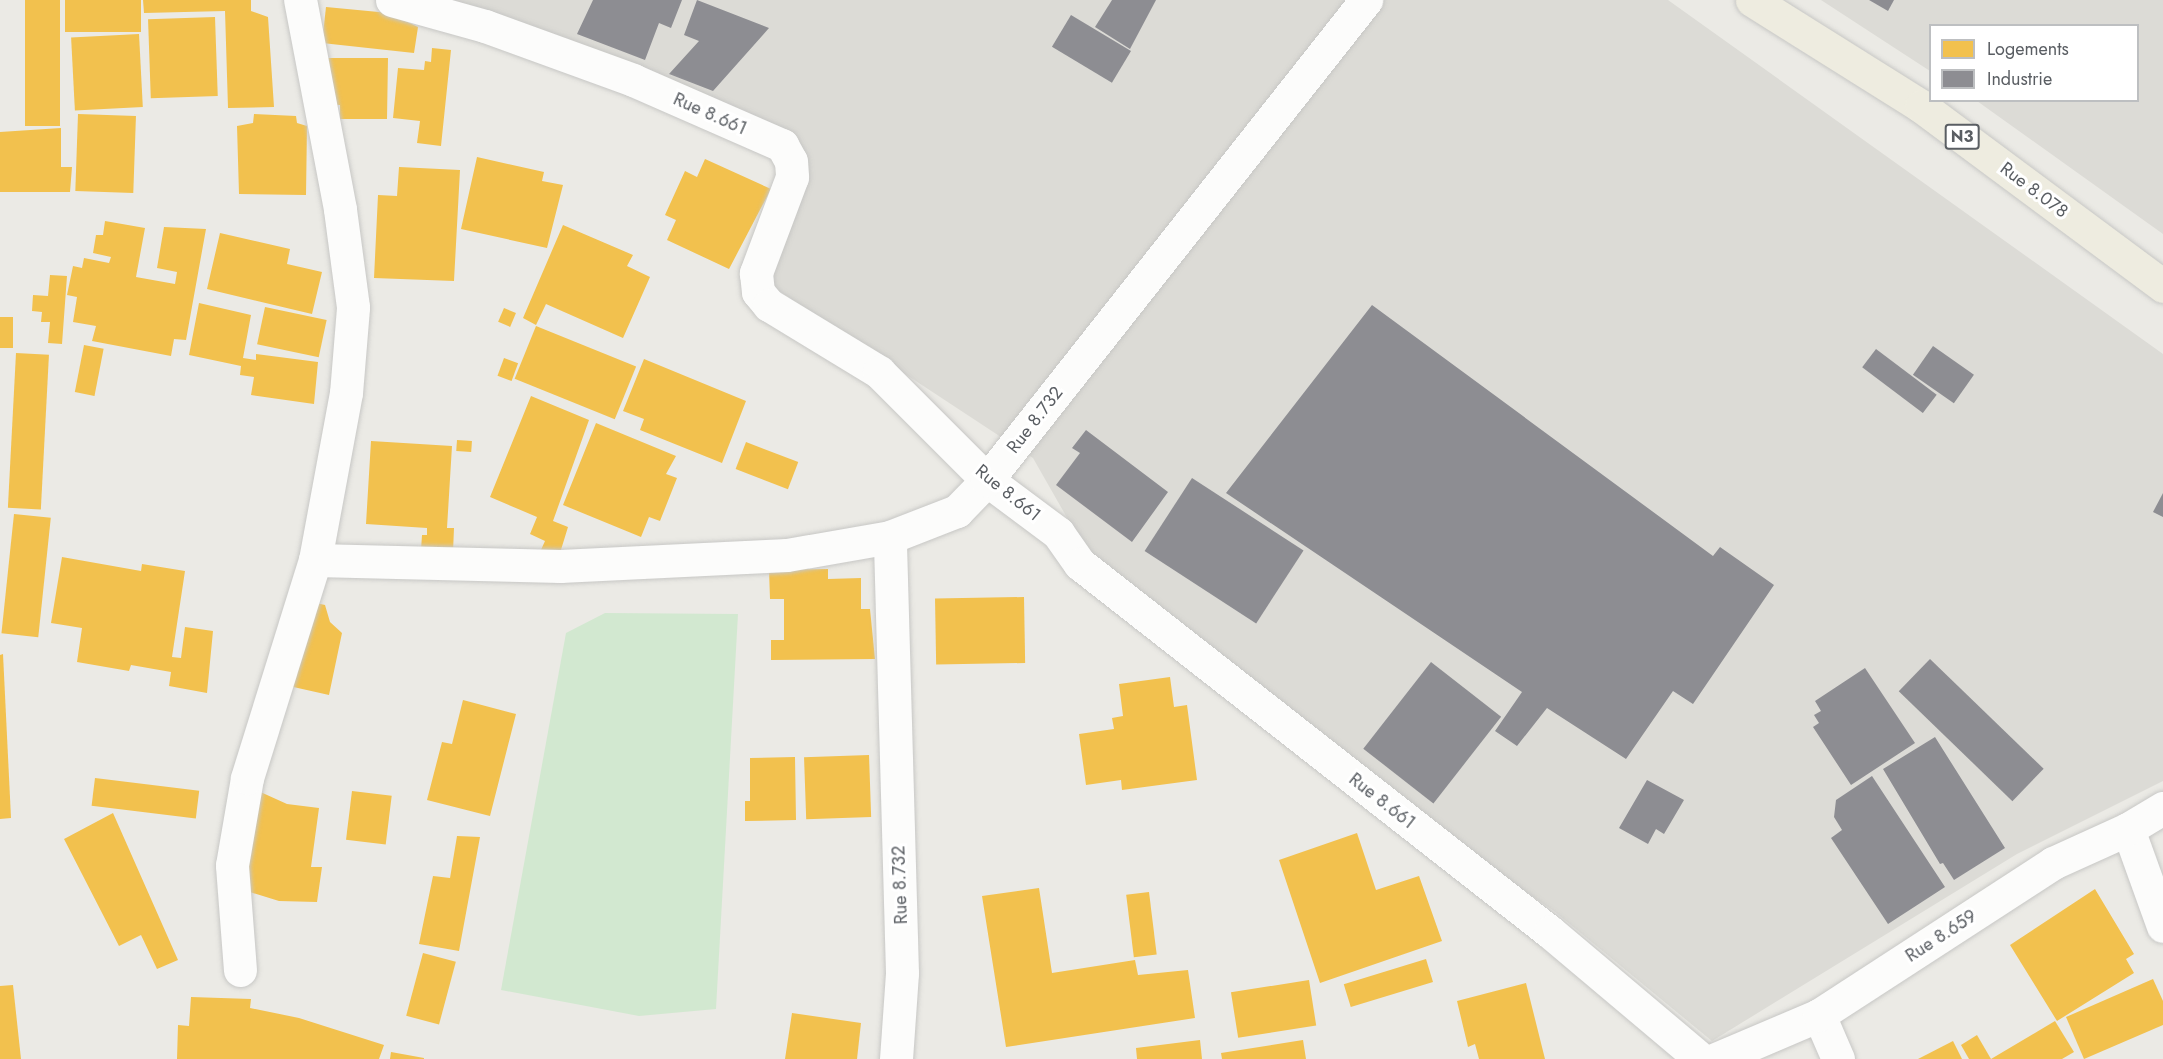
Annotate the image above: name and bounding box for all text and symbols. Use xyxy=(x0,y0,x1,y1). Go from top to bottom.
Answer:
legend xyxy=(1929,24,2139,102)
text: Logements xyxy=(1987,36,2069,62)
text: Industrie xyxy=(1987,66,2052,92)
street label: Rue 8.661 xyxy=(670,88,750,140)
road number: N3 xyxy=(1944,124,1980,150)
street label: Rue 8.078 xyxy=(1996,158,2072,222)
street label: Rue 8.732 xyxy=(1002,382,1068,458)
street label: Rue 8.661 xyxy=(971,460,1045,526)
street label: Rue 8.661 xyxy=(1345,768,1419,834)
street label: Rue 8.732 xyxy=(888,845,912,925)
street label: Rue 8.659 xyxy=(1902,905,1980,967)

